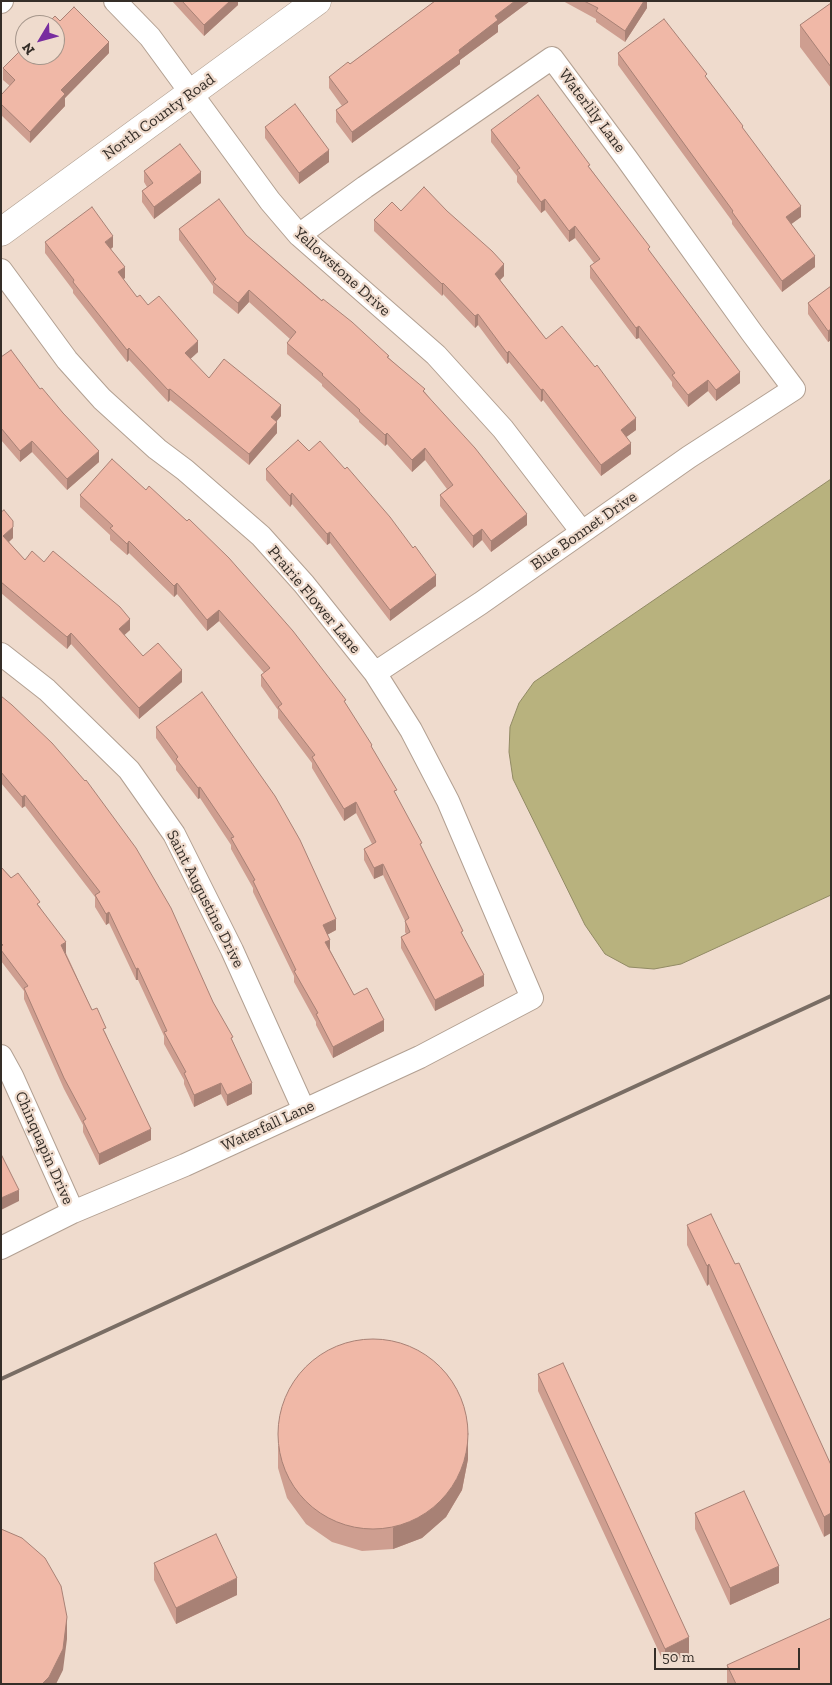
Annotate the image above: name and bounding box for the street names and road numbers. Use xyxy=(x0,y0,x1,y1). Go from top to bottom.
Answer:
street label: Waterlily Lane xyxy=(554,65,630,157)
street label: North County Road xyxy=(99,70,219,164)
street label: Yellowstone Drive xyxy=(290,223,394,321)
street label: Blue Bonnet Drive xyxy=(527,487,641,575)
street label: Prairie Flower Lane xyxy=(263,542,365,658)
street label: Saint Augustine Drive xyxy=(162,827,248,971)
street label: Chinquapin Drive xyxy=(10,1088,78,1208)
street label: Waterfall Lane xyxy=(219,1096,317,1156)

